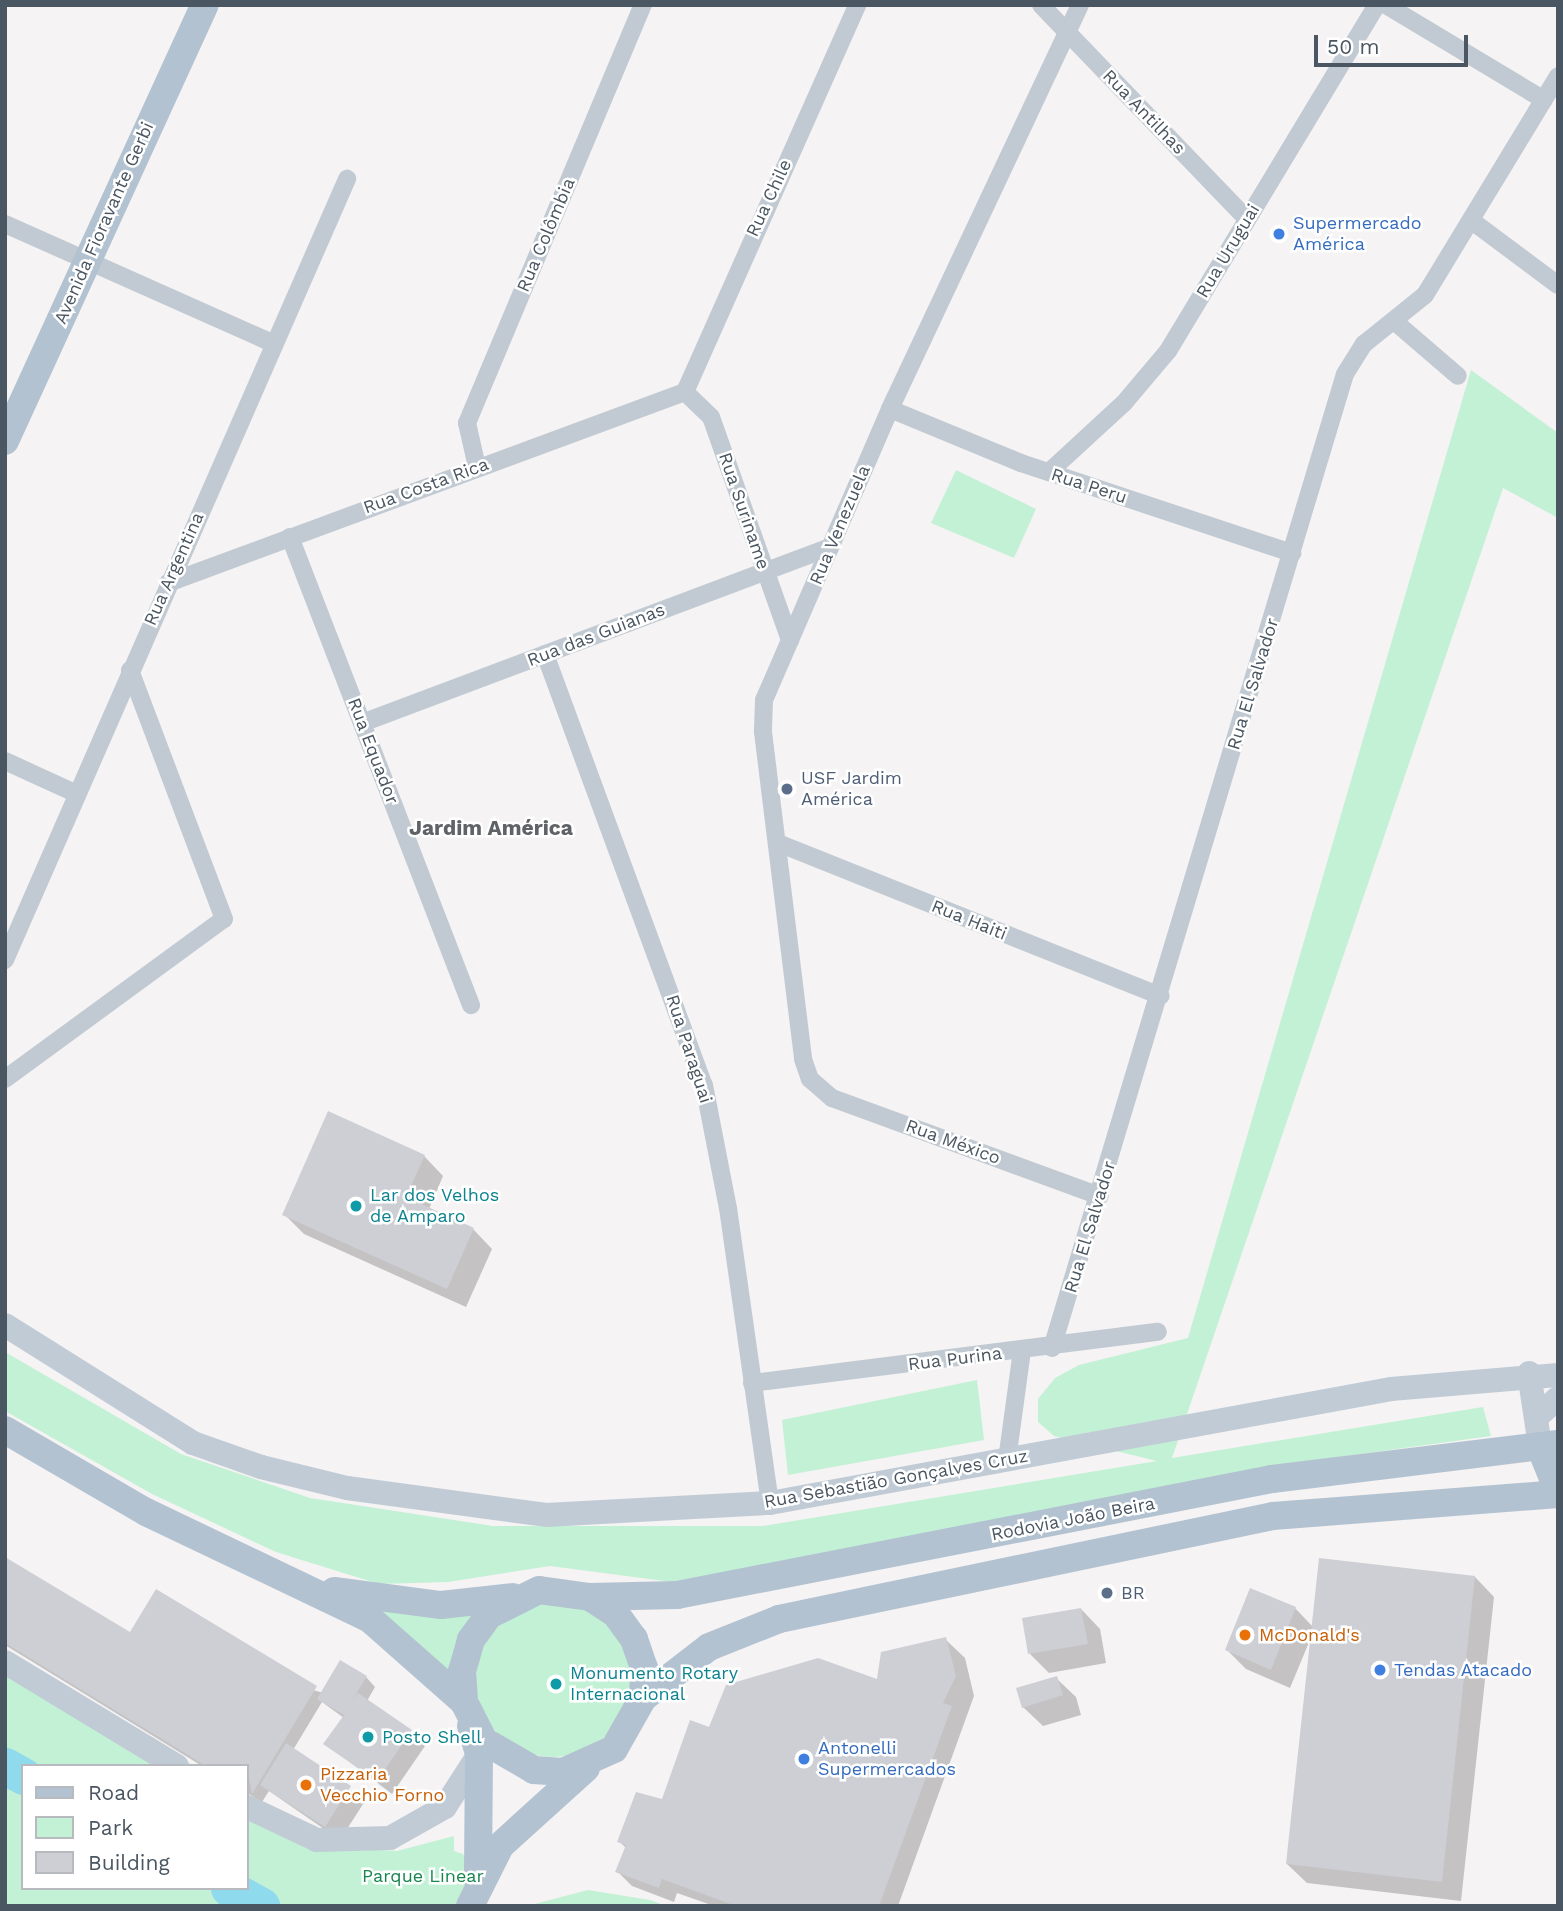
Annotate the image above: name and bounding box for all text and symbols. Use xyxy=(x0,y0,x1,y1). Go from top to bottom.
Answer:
scale bar xyxy=(1318,21,1472,65)
text: 50 m xyxy=(1327,34,1379,59)
street label: Rua Antilhas xyxy=(1098,65,1190,159)
street label: Avenida Fioravante Gerbi xyxy=(50,118,158,328)
street label: Rua Chile xyxy=(742,156,796,240)
street label: Rua Colômbia xyxy=(512,175,580,295)
street label: Rua Uruguai xyxy=(1191,200,1265,302)
place label: Supermercado América xyxy=(1293,213,1422,256)
marker: Supermercado América xyxy=(1271,226,1287,242)
street label: Rua Suriname xyxy=(714,449,774,573)
street label: Rua Costa Rica xyxy=(360,453,492,519)
street label: Rua Venezuela xyxy=(805,462,875,588)
street label: Rua Peru xyxy=(1048,464,1130,508)
street label: Rua Argentina xyxy=(139,509,209,629)
street label: Rua das Guianas xyxy=(524,599,668,671)
street label: Rua El Salvador xyxy=(1223,615,1283,753)
street label: Rua Equador xyxy=(343,695,403,807)
place label: USF Jardim América xyxy=(801,768,903,810)
marker: USF Jardim América xyxy=(779,781,795,797)
district label: Jardim América xyxy=(409,815,573,841)
street label: Rua Haiti xyxy=(928,895,1010,945)
street label: Rua Paraguai xyxy=(661,992,717,1106)
street label: Rua México xyxy=(902,1115,1004,1169)
street label: Rua El Salvador xyxy=(1060,1158,1120,1296)
place label: Lar dos Velhos de Amparo xyxy=(370,1185,500,1228)
marker: Lar dos Velhos de Amparo xyxy=(348,1198,364,1214)
street label: Rua Purina xyxy=(907,1343,1003,1375)
street label: Rua Sebastião Gonçalves Cruz xyxy=(762,1445,1030,1513)
street label: Rodovia João Beira xyxy=(989,1492,1157,1546)
place label: BR xyxy=(1121,1582,1145,1604)
marker: BR xyxy=(1099,1585,1115,1601)
place label: McDonald's xyxy=(1259,1624,1360,1646)
marker: McDonald's xyxy=(1237,1627,1253,1643)
place label: Tendas Atacado xyxy=(1394,1659,1533,1681)
marker: Tendas Atacado xyxy=(1372,1662,1388,1678)
place label: Monumento Rotary Internacional xyxy=(570,1663,738,1706)
marker: Monumento Rotary Internacional xyxy=(548,1676,564,1692)
place label: Posto Shell xyxy=(382,1726,482,1748)
marker: Posto Shell xyxy=(360,1729,376,1745)
place label: Antonelli Supermercados xyxy=(818,1738,956,1780)
marker: Antonelli Supermercados xyxy=(796,1751,812,1767)
legend xyxy=(21,1764,248,1890)
place label: Pizzaria Vecchio Forno xyxy=(320,1764,444,1806)
marker: Pizzaria Vecchio Forno xyxy=(298,1777,314,1793)
text: Road xyxy=(88,1780,139,1805)
text: Park xyxy=(88,1815,133,1840)
text: Building xyxy=(88,1850,170,1875)
park label: Parque Linear xyxy=(362,1865,484,1887)

